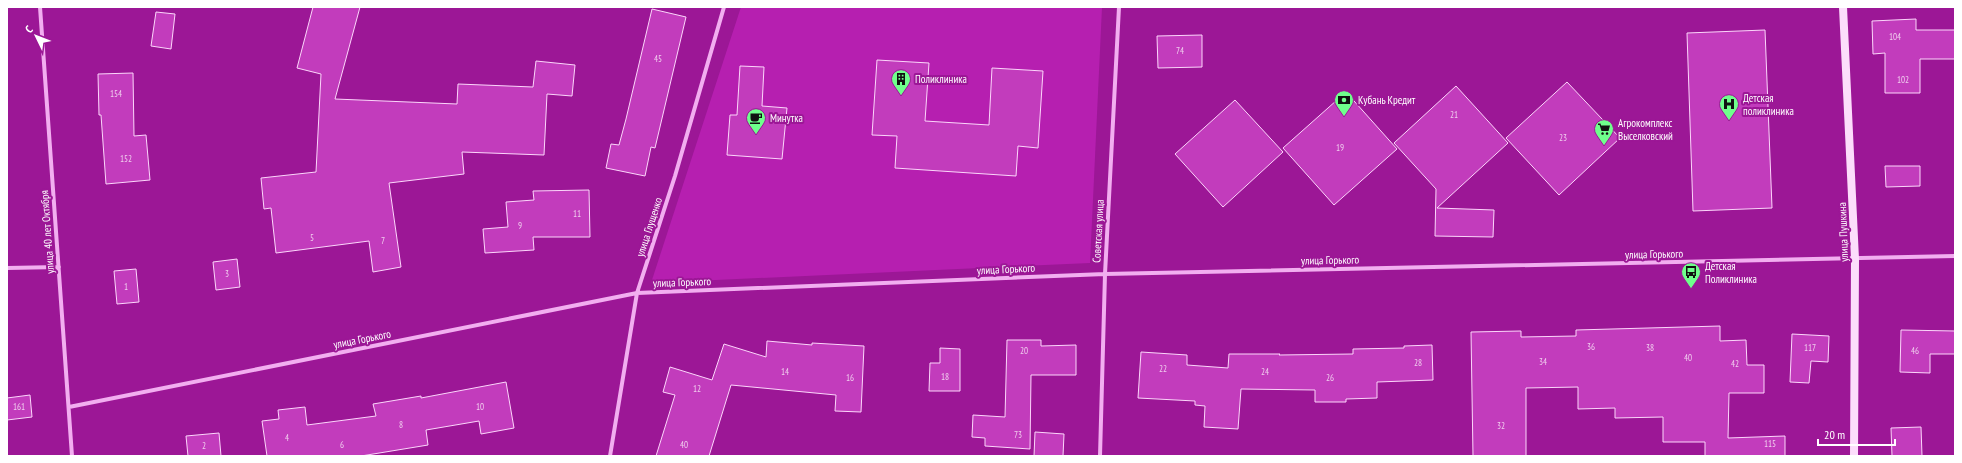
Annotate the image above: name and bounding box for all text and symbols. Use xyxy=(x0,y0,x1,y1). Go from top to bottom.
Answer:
north arrow xyxy=(16,16,56,56)
text: С xyxy=(22,23,36,36)
house number: 104 xyxy=(1889,31,1901,42)
house number: 74 xyxy=(1176,45,1184,56)
house number: 45 xyxy=(654,53,662,64)
building icon: Поликлиника xyxy=(890,68,912,96)
place label: Поликлиника xyxy=(915,72,967,86)
house number: 102 xyxy=(1897,74,1909,85)
house number: 154 xyxy=(110,88,122,99)
bank icon: Кубань Кредит xyxy=(1333,89,1355,117)
place label: Детская поликлиника xyxy=(1743,91,1794,118)
place label: Кубань Кредит xyxy=(1358,93,1416,107)
hospital icon: Детская поликлиника xyxy=(1718,93,1740,121)
cafe icon: Минутка xyxy=(745,107,767,135)
house number: 21 xyxy=(1450,109,1458,120)
place label: Минутка xyxy=(770,111,803,125)
place label: Агрокомплекс Выселковский xyxy=(1618,116,1673,143)
supermarket icon: Агрокомплекс Выселковский xyxy=(1593,118,1615,146)
house number: 23 xyxy=(1559,132,1567,143)
house number: 19 xyxy=(1336,142,1344,153)
house number: 152 xyxy=(120,153,132,164)
street label: улица 40 лет Октября xyxy=(37,190,57,274)
street label: улица Глущенко xyxy=(633,195,665,258)
street label: Советская улица xyxy=(1089,199,1107,263)
street label: улица Пушкина xyxy=(1835,202,1851,262)
house number: 11 xyxy=(573,208,581,219)
house number: 9 xyxy=(518,220,522,231)
house number: 5 xyxy=(310,232,314,243)
house number: 7 xyxy=(381,235,385,246)
street label: улица Горького xyxy=(1625,246,1684,262)
street label: улица Горького xyxy=(1301,252,1360,268)
place label: Детская Поликлиника xyxy=(1705,259,1757,286)
street label: улица Горького xyxy=(977,260,1036,278)
bus stop icon: Детская Поликлиника xyxy=(1680,261,1702,289)
house number: 3 xyxy=(225,268,229,279)
street label: улица Горького xyxy=(653,274,712,290)
house number: 1 xyxy=(124,281,128,292)
street label: улица Горького xyxy=(332,327,392,351)
house number: 36 xyxy=(1587,341,1595,352)
house number: 38 xyxy=(1646,342,1654,353)
house number: 117 xyxy=(1804,342,1816,353)
house number: 20 xyxy=(1020,345,1028,356)
house number: 46 xyxy=(1911,345,1919,356)
house number: 40 xyxy=(1684,352,1692,363)
house number: 34 xyxy=(1539,356,1547,367)
house number: 28 xyxy=(1414,357,1422,368)
house number: 42 xyxy=(1731,358,1739,369)
house number: 22 xyxy=(1159,363,1167,374)
house number: 14 xyxy=(781,366,789,377)
house number: 24 xyxy=(1261,366,1269,377)
house number: 18 xyxy=(941,371,949,382)
house number: 16 xyxy=(846,372,854,383)
house number: 26 xyxy=(1326,372,1334,383)
house number: 12 xyxy=(693,383,701,394)
house number: 161 xyxy=(13,401,25,412)
house number: 10 xyxy=(476,401,484,412)
house number: 8 xyxy=(399,419,403,430)
house number: 32 xyxy=(1497,420,1505,431)
scale bar xyxy=(1818,421,1895,447)
text: 20 m xyxy=(1824,427,1845,442)
house number: 73 xyxy=(1014,429,1022,440)
house number: 4 xyxy=(285,432,289,443)
house number: 115 xyxy=(1764,438,1776,449)
house number: 6 xyxy=(340,439,344,450)
house number: 40 xyxy=(680,439,688,450)
house number: 2 xyxy=(202,440,206,451)

